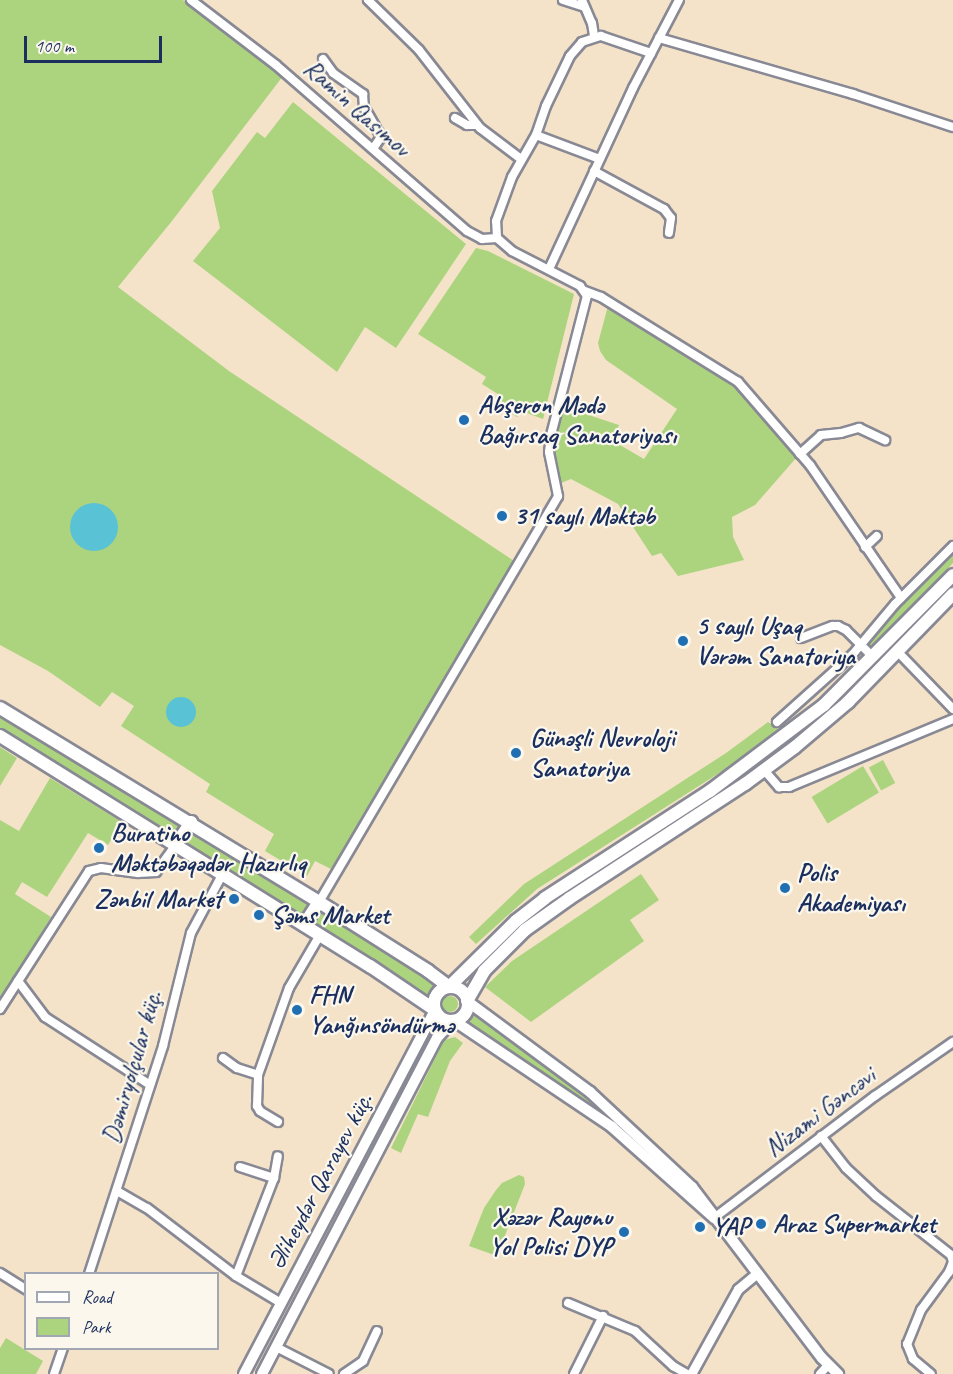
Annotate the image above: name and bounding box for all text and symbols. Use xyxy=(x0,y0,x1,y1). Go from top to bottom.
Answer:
scale bar xyxy=(27,24,165,62)
text: 100 m xyxy=(35,35,74,57)
street label: Ramin Qasımov xyxy=(296,52,418,164)
place label: Abşeron Mədə Bağırsaq Sanatoriyası xyxy=(478,389,676,450)
marker: Abşeron Mədə Bağırsaq Sanatoriyası xyxy=(455,411,473,429)
place label: 31 saylı Məktəb xyxy=(514,500,655,532)
marker: 31 saylı Məktəb xyxy=(495,509,509,523)
place label: 5 saylı Uşaq Vərəm Sanatoriya xyxy=(696,610,855,672)
marker: 5 saylı Uşaq Vərəm Sanatoriya xyxy=(674,632,692,650)
place label: Günəşli Nevroloji Sanatoriya xyxy=(530,722,675,784)
marker: Günəşli Nevroloji Sanatoriya xyxy=(507,744,525,762)
place label: Buratino Məktəbəqədər Hazırlıq xyxy=(111,817,306,879)
marker: Buratino Məktəbəqədər Hazırlıq xyxy=(92,841,106,855)
place label: Polis Akademiyası xyxy=(797,857,905,918)
marker: Polis Akademiyası xyxy=(778,881,792,895)
place label: Zənbil Market xyxy=(94,883,222,915)
marker: Zənbil Market xyxy=(227,892,241,906)
place label: Şəms Market xyxy=(271,899,389,931)
marker: Şəms Market xyxy=(252,908,266,922)
place label: FHN Yanğınsöndürmə xyxy=(309,979,454,1040)
street label: Dəmiryolçular küç. xyxy=(95,987,169,1147)
marker: FHN Yanğınsöndürmə xyxy=(290,1003,304,1017)
street label: Nizami Gəncəvi xyxy=(758,1060,882,1164)
street label: Əliheydər Qarayev küç. xyxy=(260,1087,380,1275)
place label: Xəzər Rayonu Yol Polisi DYP xyxy=(490,1201,612,1262)
place label: Araz Supermarket xyxy=(773,1208,933,1240)
place label: YAP xyxy=(712,1211,749,1243)
marker: Araz Supermarket xyxy=(754,1217,768,1231)
marker: YAP xyxy=(693,1220,707,1234)
marker: Xəzər Rayonu Yol Polisi DYP xyxy=(617,1225,631,1239)
legend xyxy=(24,1272,219,1350)
text: Road xyxy=(82,1286,112,1308)
text: Park xyxy=(82,1316,111,1338)

